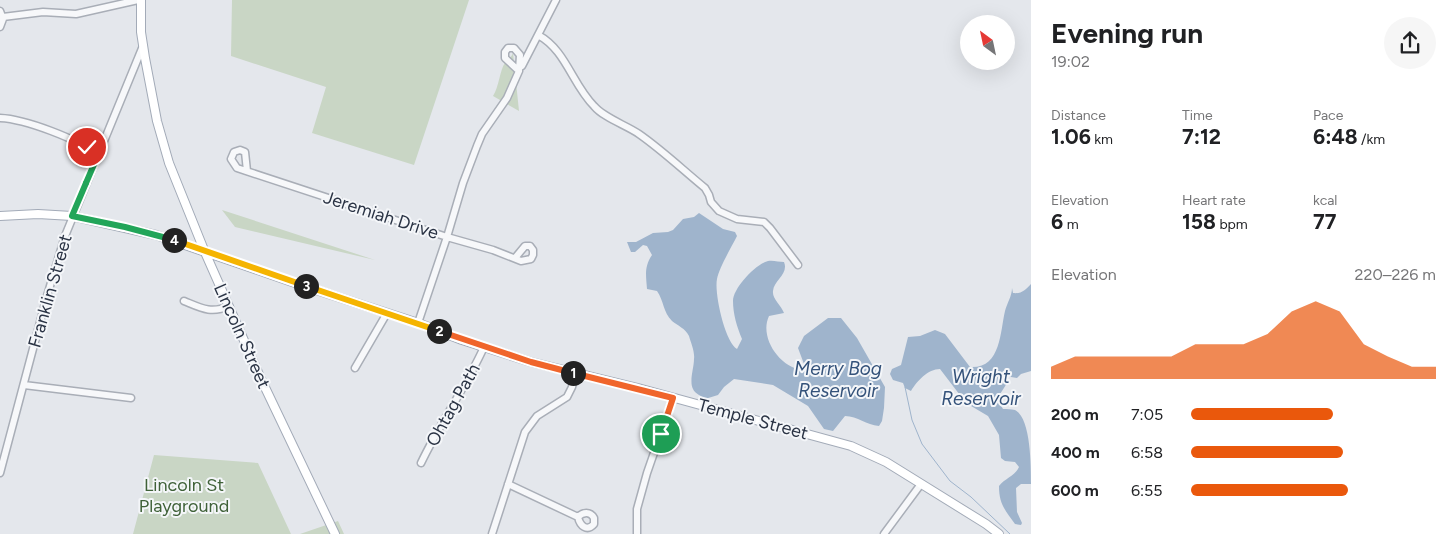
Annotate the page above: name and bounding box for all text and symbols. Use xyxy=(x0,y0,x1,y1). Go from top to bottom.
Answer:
north arrow xyxy=(960,15,1015,70)
map controls xyxy=(960,15,1015,70)
text: Evening run xyxy=(1051,16,1203,50)
button: share xyxy=(1384,17,1436,69)
text: 19:02 xyxy=(1051,52,1090,71)
text: Distance xyxy=(1051,107,1106,124)
text: Time xyxy=(1182,107,1213,124)
text: Pace xyxy=(1313,107,1343,124)
text: 1.06 xyxy=(1051,124,1091,149)
text: 7:12 xyxy=(1182,124,1221,149)
text: 6:48 xyxy=(1313,124,1358,149)
pin xyxy=(66,126,108,168)
text: km xyxy=(1091,131,1113,148)
text: /km xyxy=(1358,131,1385,148)
icon: check xyxy=(73,133,101,161)
street label: Jeremiah Drive xyxy=(321,186,442,244)
text: Elevation xyxy=(1051,192,1109,209)
text: Heart rate xyxy=(1182,192,1246,209)
text: kcal xyxy=(1313,192,1337,209)
text: 6 xyxy=(1051,209,1063,234)
text: 158 xyxy=(1182,209,1216,234)
text: 77 xyxy=(1313,209,1336,234)
text: m xyxy=(1063,216,1079,233)
text: bpm xyxy=(1216,216,1248,233)
pin: 4 xyxy=(162,228,186,252)
street label: Franklin Street xyxy=(23,232,77,350)
text: 4 xyxy=(170,232,179,249)
text: Elevation xyxy=(1051,265,1117,284)
text: 220–226 m xyxy=(1355,265,1436,284)
pin: 3 xyxy=(294,274,318,298)
text: 3 xyxy=(303,278,310,295)
street label: Lincoln Street xyxy=(209,280,275,392)
pin: 2 xyxy=(426,318,452,344)
text: 2 xyxy=(435,323,444,340)
water label: Merry Bog Reservoir xyxy=(794,357,882,402)
street label: Ohtag Path xyxy=(421,360,485,450)
pin: 1 xyxy=(560,360,586,386)
text: 1 xyxy=(571,365,576,382)
water label: Wright Reservoir xyxy=(941,365,1021,410)
street label: Temple Street xyxy=(695,394,811,444)
text: 200 m xyxy=(1051,405,1099,424)
text: 7:05 xyxy=(1131,405,1163,424)
pin xyxy=(640,413,682,455)
icon: arrive xyxy=(647,420,675,448)
text: 400 m xyxy=(1051,443,1100,462)
text: 6:58 xyxy=(1131,443,1163,462)
park label: Lincoln St Playground xyxy=(139,474,229,517)
text: 600 m xyxy=(1051,481,1099,500)
text: 6:55 xyxy=(1131,481,1163,500)

